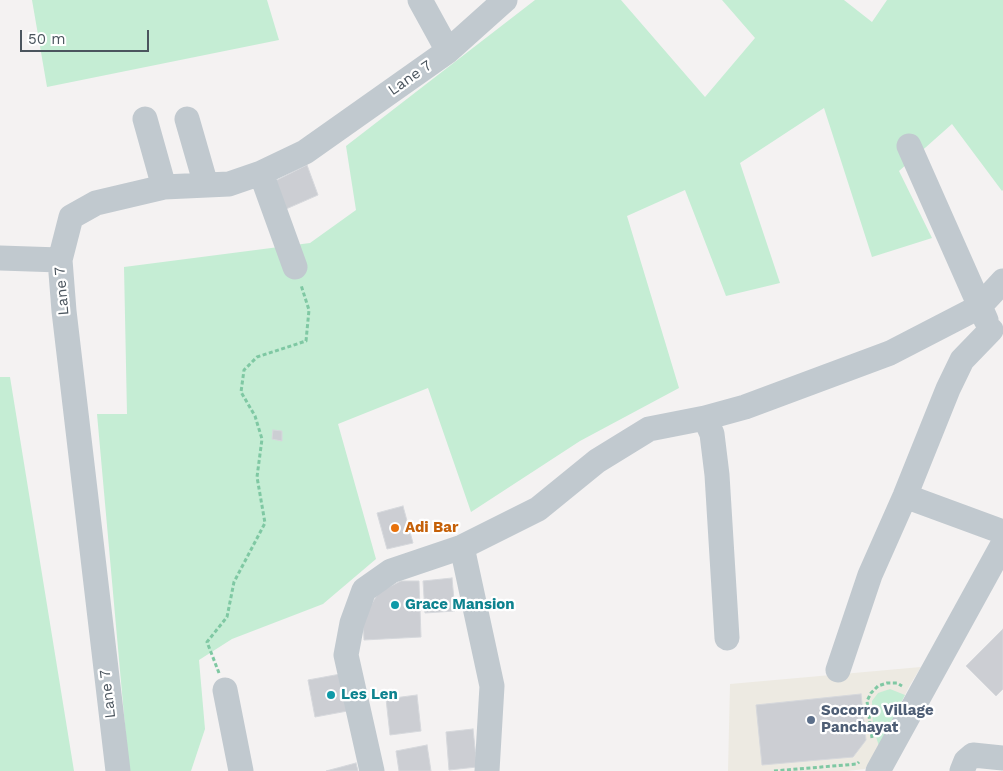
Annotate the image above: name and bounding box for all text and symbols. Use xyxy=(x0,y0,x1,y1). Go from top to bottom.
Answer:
scale bar xyxy=(22,20,151,52)
text: 50 m xyxy=(28,30,65,48)
street label: Lane 7 xyxy=(385,57,435,99)
street label: Lane 7 xyxy=(51,266,73,316)
place label: Adi Bar xyxy=(405,519,458,537)
marker: Adi Bar xyxy=(389,522,401,534)
place label: Grace Mansion xyxy=(405,596,515,614)
marker: Grace Mansion xyxy=(389,599,401,611)
street label: Lane 7 xyxy=(96,669,120,719)
place label: Les Len xyxy=(341,686,398,704)
marker: Les Len xyxy=(325,689,337,701)
place label: Socorro Village Panchayat xyxy=(821,702,934,737)
marker: Socorro Village Panchayat xyxy=(805,714,817,726)

